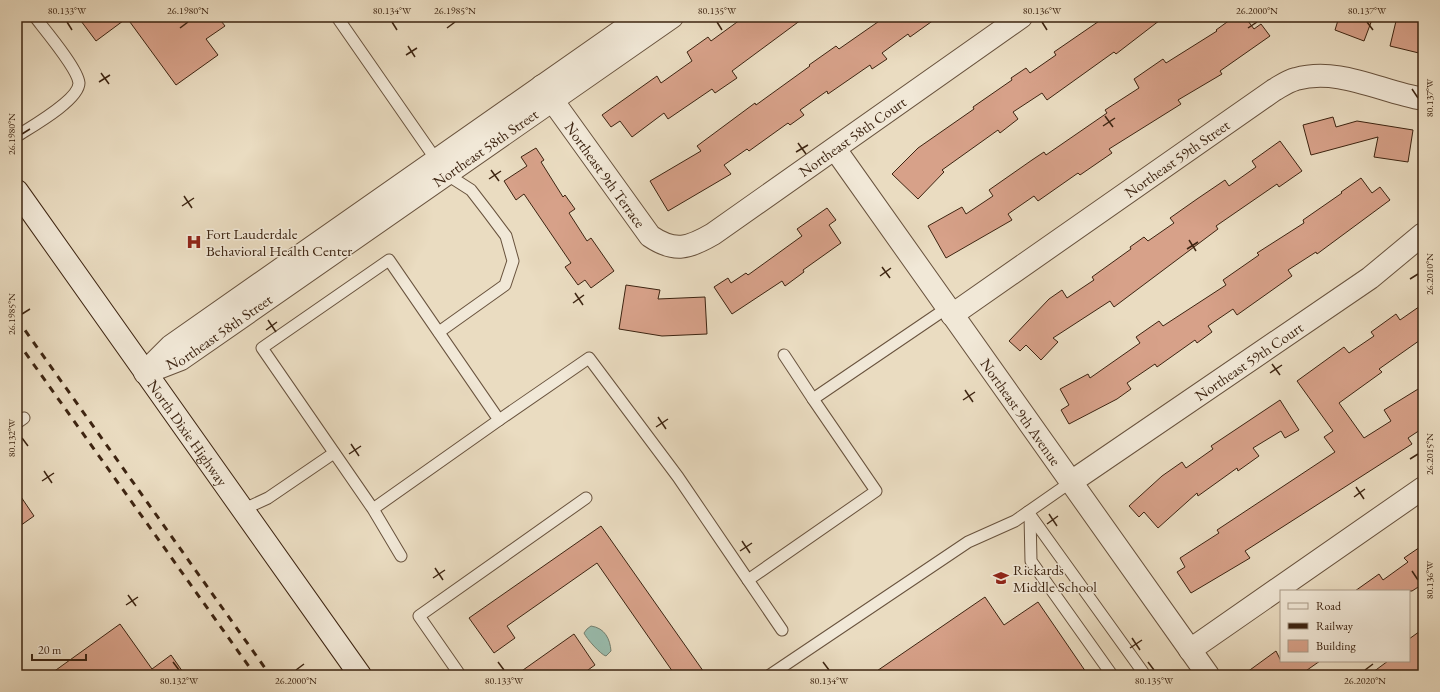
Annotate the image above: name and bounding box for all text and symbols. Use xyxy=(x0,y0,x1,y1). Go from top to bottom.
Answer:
text: 80.133°W xyxy=(48,4,87,17)
text: 26.1980°N xyxy=(167,4,209,17)
text: 80.134°W xyxy=(373,4,412,17)
text: 26.1985°N xyxy=(434,4,476,17)
text: 80.135°W xyxy=(698,4,737,17)
text: 80.136°W xyxy=(1023,4,1062,17)
text: 26.2000°N xyxy=(1236,4,1278,17)
text: 80.137°W xyxy=(1348,4,1387,17)
text: 80.137°W xyxy=(1423,78,1436,117)
street label: Northeast 58th Court xyxy=(795,92,910,180)
street label: Northeast 58th Street xyxy=(429,104,542,191)
text: 26.1980°N xyxy=(5,113,18,155)
street label: Northeast 59th Street xyxy=(1120,115,1233,201)
street label: Northeast 9th Terrace xyxy=(561,118,650,231)
place label: Fort Lauderdale Behavioral Health Center xyxy=(206,224,352,260)
hospital icon: Fort Lauderdale Behavioral Health Center xyxy=(185,233,203,251)
text: 26.2010°N xyxy=(1423,253,1436,295)
street label: Northeast 58th Street xyxy=(163,289,276,374)
text: 26.1985°N xyxy=(5,293,18,335)
street label: Northeast 59th Court xyxy=(1191,317,1307,404)
street label: Northeast 9th Avenue xyxy=(977,354,1066,469)
street label: North Dixie Highway xyxy=(144,376,233,490)
text: 80.132°W xyxy=(5,418,18,457)
text: 26.2015°N xyxy=(1423,433,1436,475)
place label: Rickards Middle School xyxy=(1013,560,1097,596)
text: 80.136°W xyxy=(1423,560,1436,599)
school or university icon: Rickards Middle School xyxy=(992,569,1010,587)
legend xyxy=(1280,590,1410,662)
text: Road xyxy=(1316,598,1342,614)
text: Railway xyxy=(1316,618,1354,634)
scale bar xyxy=(32,636,86,662)
text: Building xyxy=(1316,638,1357,654)
text: 20 m xyxy=(38,642,62,658)
text: 80.132°W xyxy=(160,674,199,687)
text: 26.2000°N xyxy=(275,674,317,687)
text: 80.133°W xyxy=(485,674,524,687)
text: 80.134°W xyxy=(810,674,849,687)
text: 80.135°W xyxy=(1135,674,1174,687)
text: 26.2020°N xyxy=(1344,674,1386,687)

